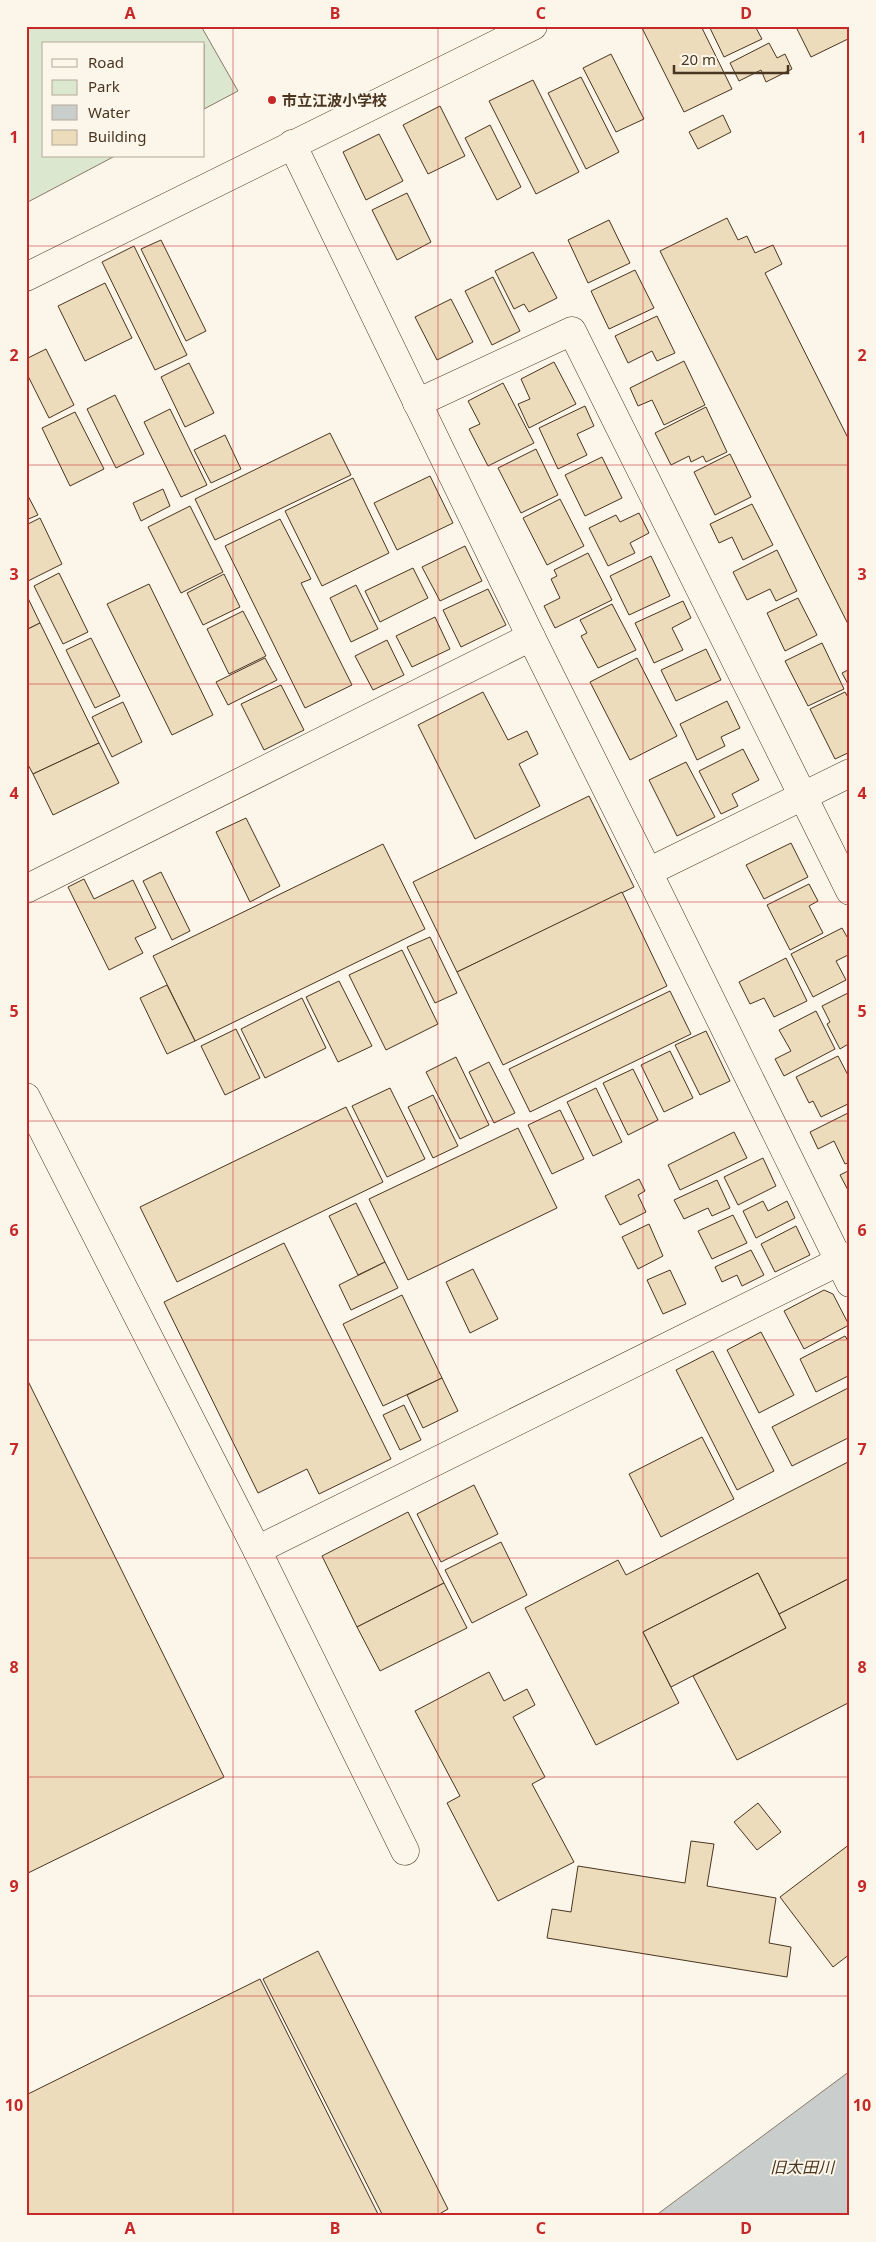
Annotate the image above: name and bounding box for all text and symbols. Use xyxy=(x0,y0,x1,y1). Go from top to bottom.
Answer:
text: A xyxy=(124,2,136,24)
text: B xyxy=(330,2,340,24)
text: C xyxy=(536,2,546,24)
text: D xyxy=(740,2,752,24)
legend xyxy=(42,42,205,158)
scale bar xyxy=(674,42,787,74)
text: 20 m xyxy=(681,49,716,69)
text: Road xyxy=(88,52,124,72)
text: Park xyxy=(88,76,120,96)
place label: 市立江波小学校 xyxy=(282,90,387,110)
marker: 市立江波小学校 xyxy=(266,94,278,106)
text: Water xyxy=(88,102,130,122)
text: 1 xyxy=(9,126,19,148)
text: Building xyxy=(88,126,146,146)
text: 1 xyxy=(857,126,867,148)
text: 2 xyxy=(9,344,19,366)
text: 2 xyxy=(857,344,867,366)
text: 3 xyxy=(9,563,19,585)
text: 3 xyxy=(857,563,867,585)
text: 4 xyxy=(9,782,19,804)
text: 4 xyxy=(857,782,867,804)
text: 5 xyxy=(9,1000,19,1022)
text: 5 xyxy=(857,1000,867,1022)
text: 6 xyxy=(9,1219,19,1241)
text: 6 xyxy=(857,1219,867,1241)
text: 7 xyxy=(9,1438,19,1460)
text: 7 xyxy=(857,1438,867,1460)
text: 8 xyxy=(9,1656,19,1678)
text: 8 xyxy=(857,1656,867,1678)
text: 9 xyxy=(9,1875,19,1897)
text: 9 xyxy=(857,1875,867,1897)
text: 10 xyxy=(5,2094,23,2116)
text: 10 xyxy=(853,2094,871,2116)
water label: 旧太田川 xyxy=(770,2156,836,2178)
text: A xyxy=(124,2217,136,2239)
text: B xyxy=(330,2217,340,2239)
text: C xyxy=(536,2217,546,2239)
text: D xyxy=(740,2217,752,2239)

